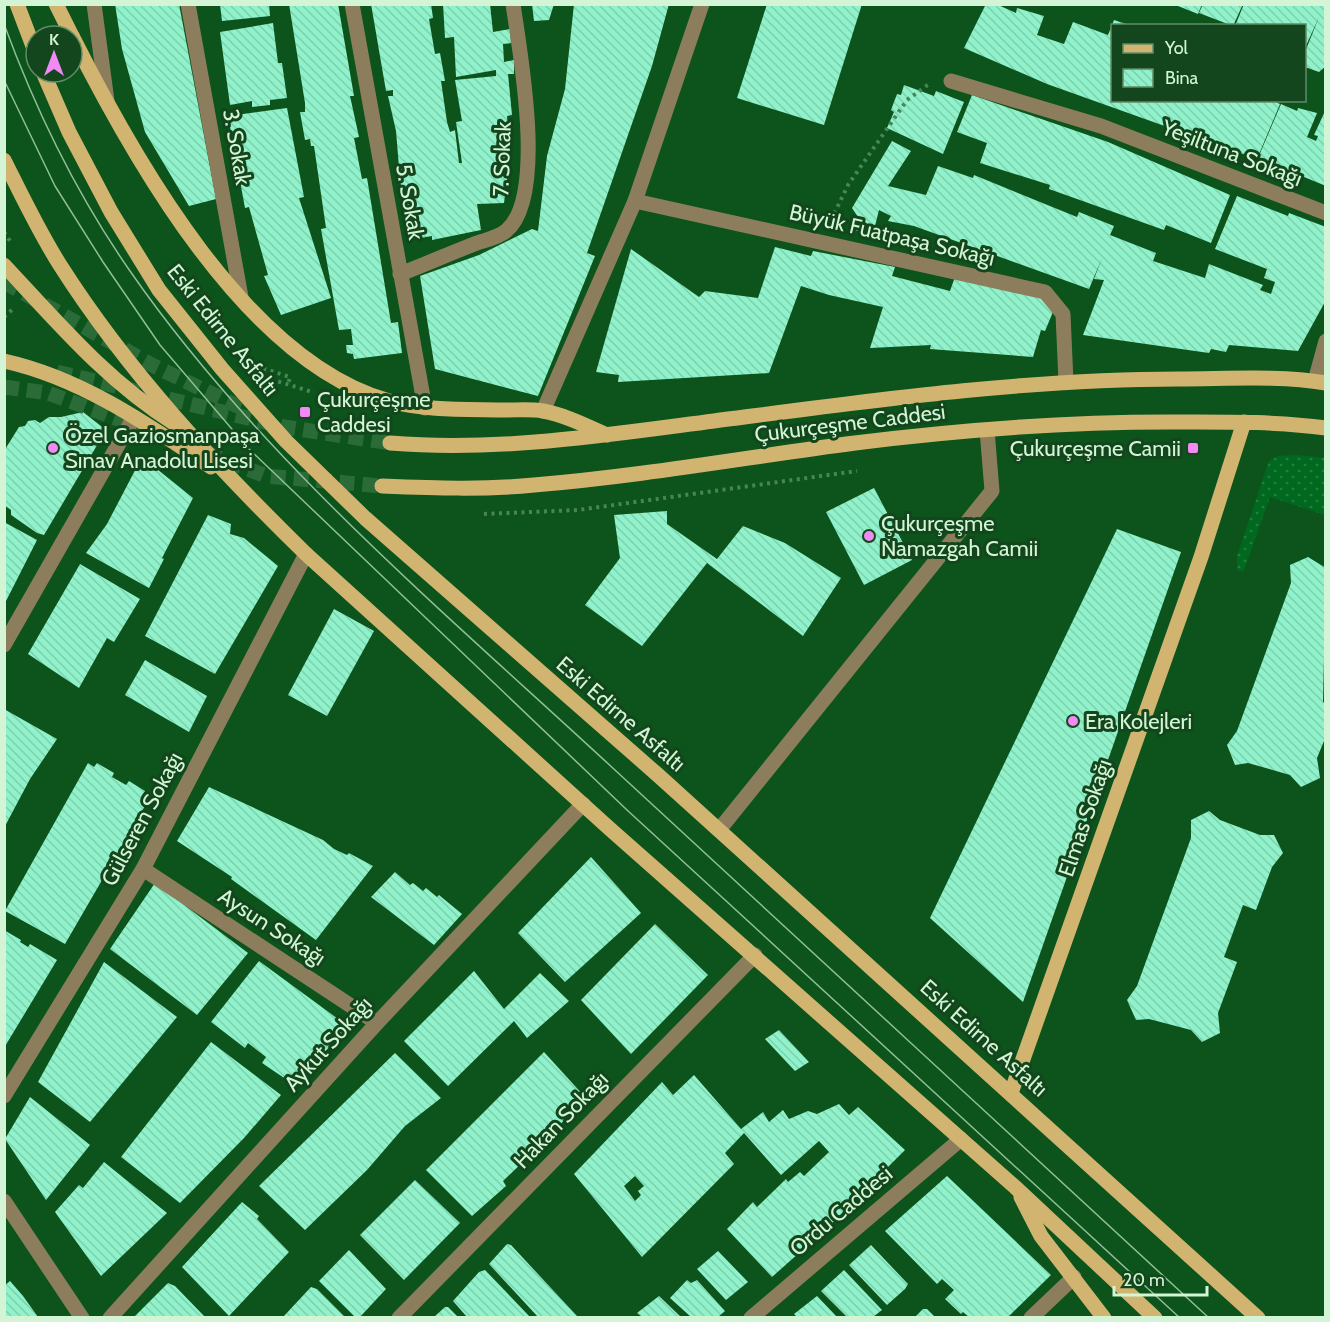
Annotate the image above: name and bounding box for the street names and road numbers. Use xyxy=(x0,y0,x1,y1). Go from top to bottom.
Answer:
street label: 3. Sokak xyxy=(217,107,257,187)
street label: Yeşiltuna Sokağı xyxy=(1157,113,1306,192)
street label: 7. Sokak xyxy=(487,121,517,197)
street label: 5. Sokak xyxy=(390,162,430,242)
street label: Büyük Fuatpaşa Sokağı xyxy=(787,198,997,272)
street label: Eski Edirne Asfaltı xyxy=(161,258,285,402)
street label: Çukurçeşme Caddesi xyxy=(753,398,947,448)
street label: Eski Edirne Asfaltı xyxy=(551,651,691,777)
street label: Gülseren Sokağı xyxy=(95,747,189,891)
street label: Elmas Sokağı xyxy=(1052,756,1118,880)
street label: Aysun Sokağı xyxy=(213,882,331,972)
street label: Eski Edirne Asfaltı xyxy=(915,974,1053,1102)
street label: Aykut Sokağı xyxy=(278,991,378,1097)
street label: Hakan Sokağı xyxy=(508,1066,614,1174)
street label: Ordu Caddesi xyxy=(784,1160,898,1262)

